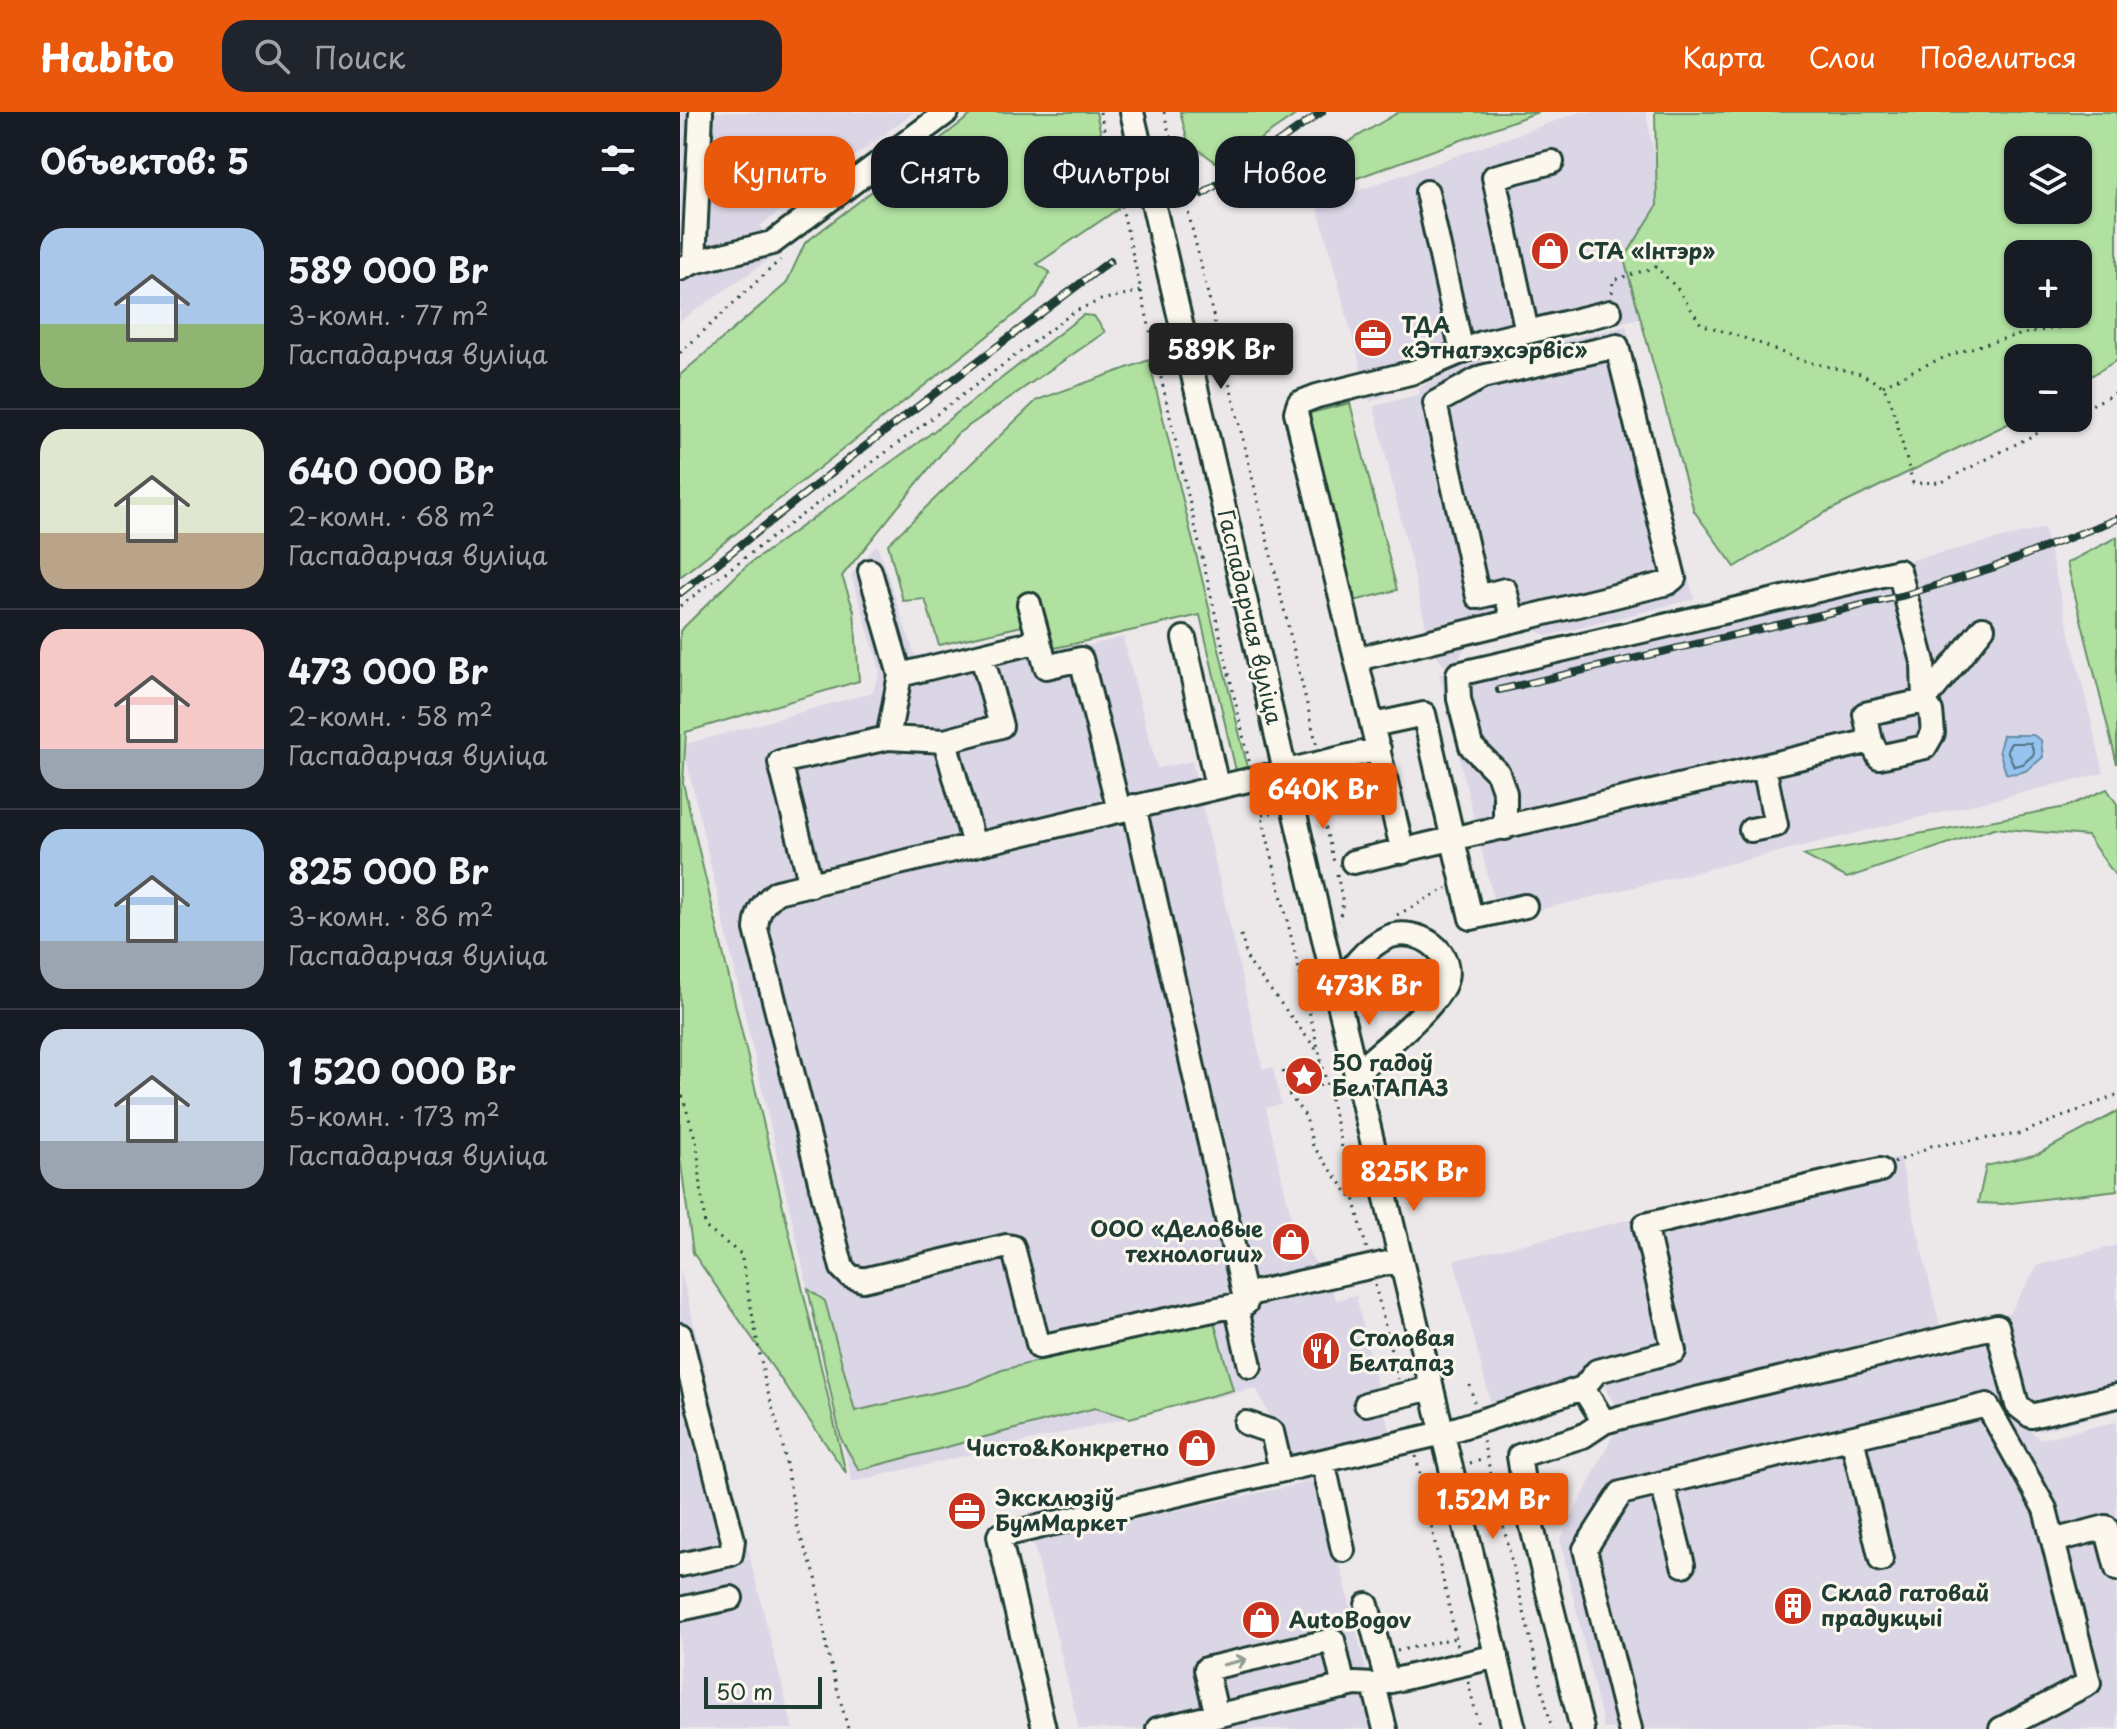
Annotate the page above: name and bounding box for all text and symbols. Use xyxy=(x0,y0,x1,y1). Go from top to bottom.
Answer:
search box xyxy=(222,20,782,92)
text: Habito xyxy=(40,28,174,85)
icon: search xyxy=(250,34,294,78)
text: Поиск xyxy=(314,34,405,79)
text: Карта xyxy=(1682,35,1765,78)
text: Слои xyxy=(1809,35,1876,78)
text: Поделиться xyxy=(1920,35,2077,78)
text: Объектов: 5 xyxy=(40,134,249,186)
chip: Купить xyxy=(704,136,855,208)
chip: Снять xyxy=(871,136,1008,208)
chip: Фильтры xyxy=(1024,136,1199,208)
chip: Новое xyxy=(1215,136,1355,208)
map controls xyxy=(2004,136,2092,432)
button: layers xyxy=(2004,136,2092,224)
icon: filters xyxy=(596,138,640,182)
shop icon: СТА «Інтэр» xyxy=(1529,230,1571,272)
place label: СТА «Інтэр» xyxy=(1578,233,1715,266)
button: + xyxy=(2004,240,2092,328)
text: 589 000 Br xyxy=(288,243,488,295)
icon: home xyxy=(104,260,200,356)
text: 3-комн. · 77 m² xyxy=(288,295,489,334)
place label: ТДА «Этнатэхсэрвіс» xyxy=(1401,307,1587,365)
office icon: ТДА «Этнатэхсэрвіс» xyxy=(1352,317,1394,359)
pin: 589K Br xyxy=(1147,323,1295,391)
text: 589K Br xyxy=(1167,329,1275,368)
text: Гаспадарчая вуліца xyxy=(288,334,548,373)
button: − xyxy=(2004,344,2092,432)
text: 640 000 Br xyxy=(288,444,494,496)
icon: home xyxy=(104,461,200,557)
text: 2-комн. · 68 m² xyxy=(288,496,495,535)
street label: Гаспадарчая вуліца xyxy=(1211,506,1292,728)
text: Гаспадарчая вуліца xyxy=(288,535,548,574)
text: 473 000 Br xyxy=(288,644,488,696)
icon: home xyxy=(104,661,200,757)
text: 2-комн. · 58 m² xyxy=(288,696,493,735)
text: Гаспадарчая вуліца xyxy=(288,735,548,774)
pin: 640K Br xyxy=(1249,763,1397,831)
text: 640K Br xyxy=(1268,769,1378,808)
text: 825 000 Br xyxy=(288,844,488,896)
icon: home xyxy=(104,861,200,957)
text: 3-комн. · 86 m² xyxy=(288,896,494,935)
text: Гаспадарчая вуліца xyxy=(288,935,548,974)
pin: 473K Br xyxy=(1295,959,1443,1027)
text: 473K Br xyxy=(1316,965,1422,1004)
text: 1 520 000 Br xyxy=(288,1044,516,1096)
place label: 50 гадоў БелТАПАЗ xyxy=(1332,1045,1449,1103)
place icon: 50 гадоў БелТАПАЗ xyxy=(1283,1055,1325,1097)
icon: home xyxy=(104,1061,200,1157)
text: 5-комн. · 173 m² xyxy=(288,1096,500,1135)
text: Гаспадарчая вуліца xyxy=(288,1135,548,1174)
pin: 825K Br xyxy=(1340,1145,1488,1213)
text: 825K Br xyxy=(1360,1151,1468,1190)
place label: ООО «Деловые технологии» xyxy=(1090,1211,1263,1269)
shop icon: ООО «Деловые технологии» xyxy=(1270,1221,1312,1263)
place label: Столовая Белтапаз xyxy=(1349,1320,1455,1378)
restaurant icon: Столовая Белтапаз xyxy=(1300,1330,1342,1372)
shop icon: Чисто&Конкретно xyxy=(1176,1427,1218,1469)
place label: Чисто&Конкретно xyxy=(966,1430,1169,1463)
pin: 1.52M Br xyxy=(1410,1473,1576,1541)
text: 1.52M Br xyxy=(1436,1479,1550,1518)
place label: Эксклюзіў БумМаркет xyxy=(995,1480,1128,1538)
office icon: Эксклюзіў БумМаркет xyxy=(946,1490,988,1532)
place label: Склад гатовай прадукцыі xyxy=(1821,1575,1989,1633)
building icon: Склад гатовай прадукцыі xyxy=(1772,1585,1814,1627)
shop icon: AutoBogov xyxy=(1240,1599,1282,1641)
place label: AutoBogov xyxy=(1289,1602,1412,1635)
one-way arrow xyxy=(1222,1654,1248,1669)
scale bar xyxy=(704,1673,822,1709)
text: 50 m xyxy=(716,1674,773,1707)

